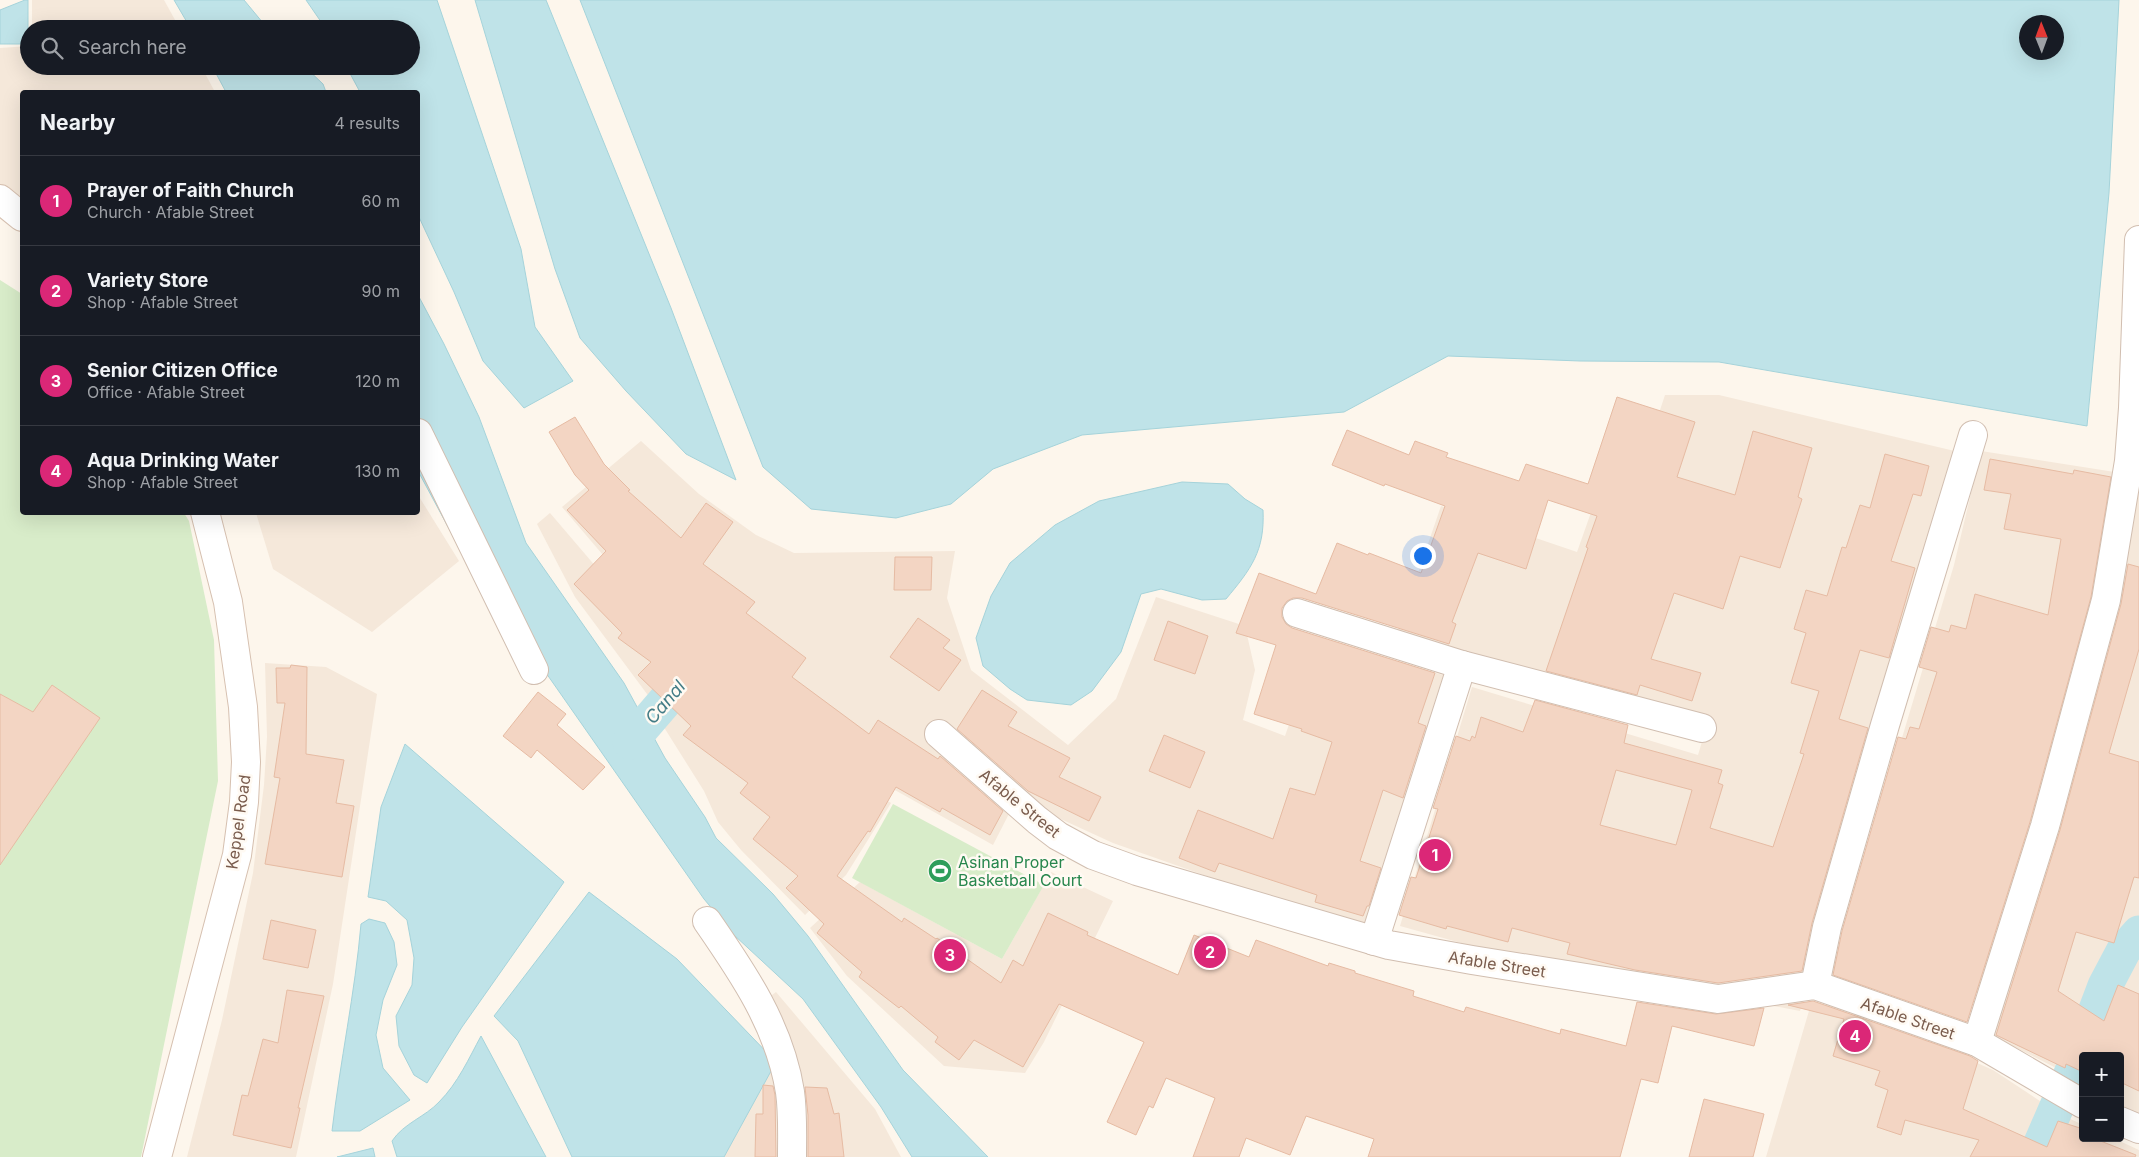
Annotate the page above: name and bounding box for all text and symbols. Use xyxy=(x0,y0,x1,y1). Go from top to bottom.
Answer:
north arrow xyxy=(2019,15,2064,60)
search box xyxy=(20,20,420,75)
icon: search xyxy=(38,34,66,62)
text: Search here xyxy=(78,36,187,59)
text: Nearby xyxy=(40,110,115,135)
text: 4 results xyxy=(335,113,400,133)
text: Prayer of Faith Church xyxy=(87,179,294,202)
text: 1 xyxy=(53,191,59,211)
text: 60 m xyxy=(361,191,400,211)
text: Church · Afable Street xyxy=(87,202,254,222)
text: Variety Store xyxy=(87,269,208,292)
text: 2 xyxy=(51,281,61,301)
text: 90 m xyxy=(361,281,400,301)
text: Shop · Afable Street xyxy=(87,292,238,312)
text: Senior Citizen Office xyxy=(87,359,278,382)
text: 3 xyxy=(51,371,61,391)
text: 120 m xyxy=(355,371,400,391)
text: Office · Afable Street xyxy=(87,382,245,402)
text: Aqua Drinking Water xyxy=(87,449,279,472)
text: 4 xyxy=(51,461,61,481)
text: 130 m xyxy=(355,461,400,481)
text: Shop · Afable Street xyxy=(87,472,238,492)
your location xyxy=(1410,543,1436,569)
water label: Canal xyxy=(641,676,690,728)
street label: Afable Street xyxy=(975,764,1065,842)
street label: Keppel Road xyxy=(221,773,255,871)
pin: 1 xyxy=(1419,836,1451,874)
place label: Asinan Proper Basketball Court xyxy=(958,852,1082,890)
sports icon: Asinan Proper Basketball Court xyxy=(927,858,953,884)
pin: 2 xyxy=(1194,933,1226,971)
pin: 3 xyxy=(934,936,966,974)
street label: Afable Street xyxy=(1447,946,1547,982)
street label: Afable Street xyxy=(1858,993,1958,1043)
pin: 4 xyxy=(1839,1017,1871,1055)
map controls xyxy=(2079,1052,2124,1142)
button: + xyxy=(2079,1052,2124,1097)
button: − xyxy=(2079,1097,2124,1142)

